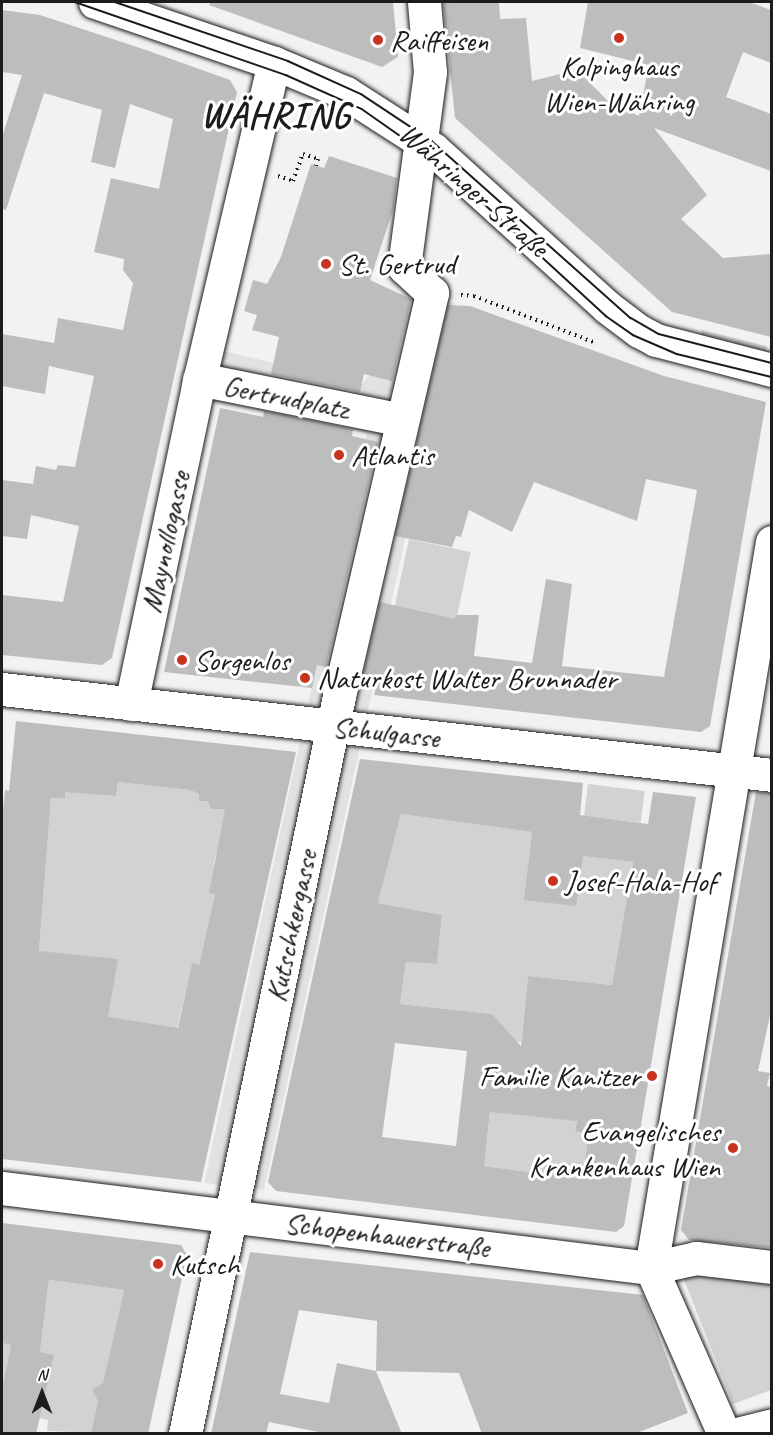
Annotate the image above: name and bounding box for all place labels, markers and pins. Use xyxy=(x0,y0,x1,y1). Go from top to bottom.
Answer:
place label: Raiffeisen xyxy=(390,22,488,58)
marker: Kolpinghaus Wien-Währing xyxy=(612,31,626,45)
marker: Raiffeisen xyxy=(371,33,385,47)
place label: Kolpinghaus Wien-Währing xyxy=(544,48,694,118)
place label: St. Gertrud xyxy=(338,246,455,282)
marker: St. Gertrud xyxy=(319,257,333,271)
place label: Atlantis xyxy=(351,437,433,473)
marker: Atlantis xyxy=(332,448,346,462)
place label: Sorgenlos xyxy=(194,642,289,678)
marker: Sorgenlos xyxy=(175,653,189,667)
place label: Naturkost Walter Brunnader xyxy=(317,660,615,696)
marker: Naturkost Walter Brunnader xyxy=(298,671,312,685)
place label: Josef-Hala-Hof xyxy=(565,863,716,899)
marker: Josef-Hala-Hof xyxy=(546,874,560,888)
place label: Familie Kanitzer xyxy=(478,1058,640,1094)
marker: Familie Kanitzer xyxy=(645,1069,659,1083)
place label: Evangelisches Krankenhaus Wien xyxy=(528,1113,720,1184)
marker: Evangelisches Krankenhaus Wien xyxy=(724,1139,742,1157)
place label: Kutsch xyxy=(170,1246,240,1282)
marker: Kutsch xyxy=(151,1257,165,1271)

